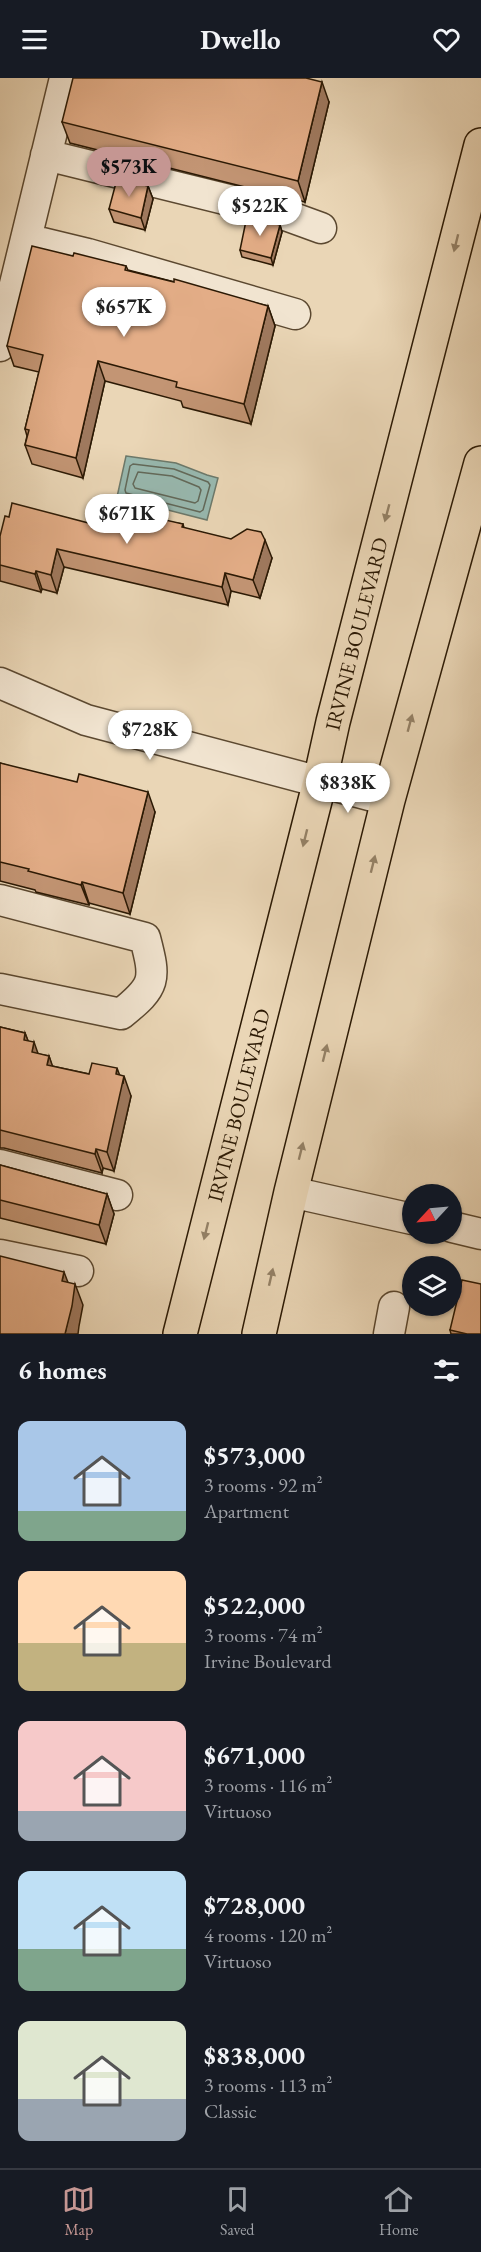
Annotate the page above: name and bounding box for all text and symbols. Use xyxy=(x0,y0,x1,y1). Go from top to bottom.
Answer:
text: Dwello xyxy=(200,22,281,57)
icon: menu xyxy=(18,23,51,56)
icon: heart xyxy=(430,23,463,56)
pin: $573K xyxy=(87,147,171,198)
text: $573K xyxy=(101,153,157,179)
pin: $522K xyxy=(218,186,302,237)
text: $522K xyxy=(232,192,288,218)
one-way arrow xyxy=(451,233,461,252)
pin: $657K xyxy=(82,287,166,338)
text: $657K xyxy=(96,293,152,319)
pin: $671K xyxy=(85,494,169,545)
text: $671K xyxy=(99,500,155,526)
one-way arrow xyxy=(382,504,391,522)
street label: IRVINE BOULEVARD xyxy=(318,534,393,733)
pin: $728K xyxy=(108,710,192,761)
one-way arrow xyxy=(406,714,415,732)
text: $728K xyxy=(122,716,178,742)
pin: $838K xyxy=(306,763,390,814)
text: $838K xyxy=(320,769,376,795)
one-way arrow xyxy=(300,829,310,847)
one-way arrow xyxy=(369,855,379,873)
street label: IRVINE BOULEVARD xyxy=(200,1006,275,1205)
one-way arrow xyxy=(321,1044,331,1062)
one-way arrow xyxy=(296,1142,306,1160)
north arrow xyxy=(402,1184,462,1244)
map controls xyxy=(402,1184,462,1316)
one-way arrow xyxy=(201,1222,211,1240)
button: layers xyxy=(402,1256,462,1316)
one-way arrow xyxy=(267,1268,277,1286)
text: 6 homes xyxy=(18,1353,107,1387)
icon: filters xyxy=(430,1354,463,1387)
text: $573,000 xyxy=(204,1438,305,1472)
icon: home xyxy=(66,1445,138,1517)
text: 3 rooms · 92 m² xyxy=(204,1472,323,1498)
text: Apartment xyxy=(204,1498,289,1524)
text: $522,000 xyxy=(204,1588,305,1622)
icon: home xyxy=(66,1595,138,1667)
text: 3 rooms · 74 m² xyxy=(204,1622,323,1648)
text: Irvine Boulevard xyxy=(204,1648,332,1674)
text: $671,000 xyxy=(204,1738,305,1772)
icon: home xyxy=(66,1745,138,1817)
text: 3 rooms · 116 m² xyxy=(204,1772,332,1798)
text: Virtuoso xyxy=(204,1798,272,1824)
text: $728,000 xyxy=(204,1888,305,1922)
icon: home xyxy=(66,1895,138,1967)
text: 4 rooms · 120 m² xyxy=(204,1922,332,1948)
text: Virtuoso xyxy=(204,1948,272,1974)
text: $838,000 xyxy=(204,2038,305,2072)
icon: home xyxy=(66,2045,138,2117)
text: 3 rooms · 113 m² xyxy=(204,2072,332,2098)
text: Classic xyxy=(204,2098,257,2124)
tab: Map xyxy=(62,2183,95,2240)
tab: Saved xyxy=(220,2183,254,2240)
tab: Home xyxy=(379,2183,419,2240)

